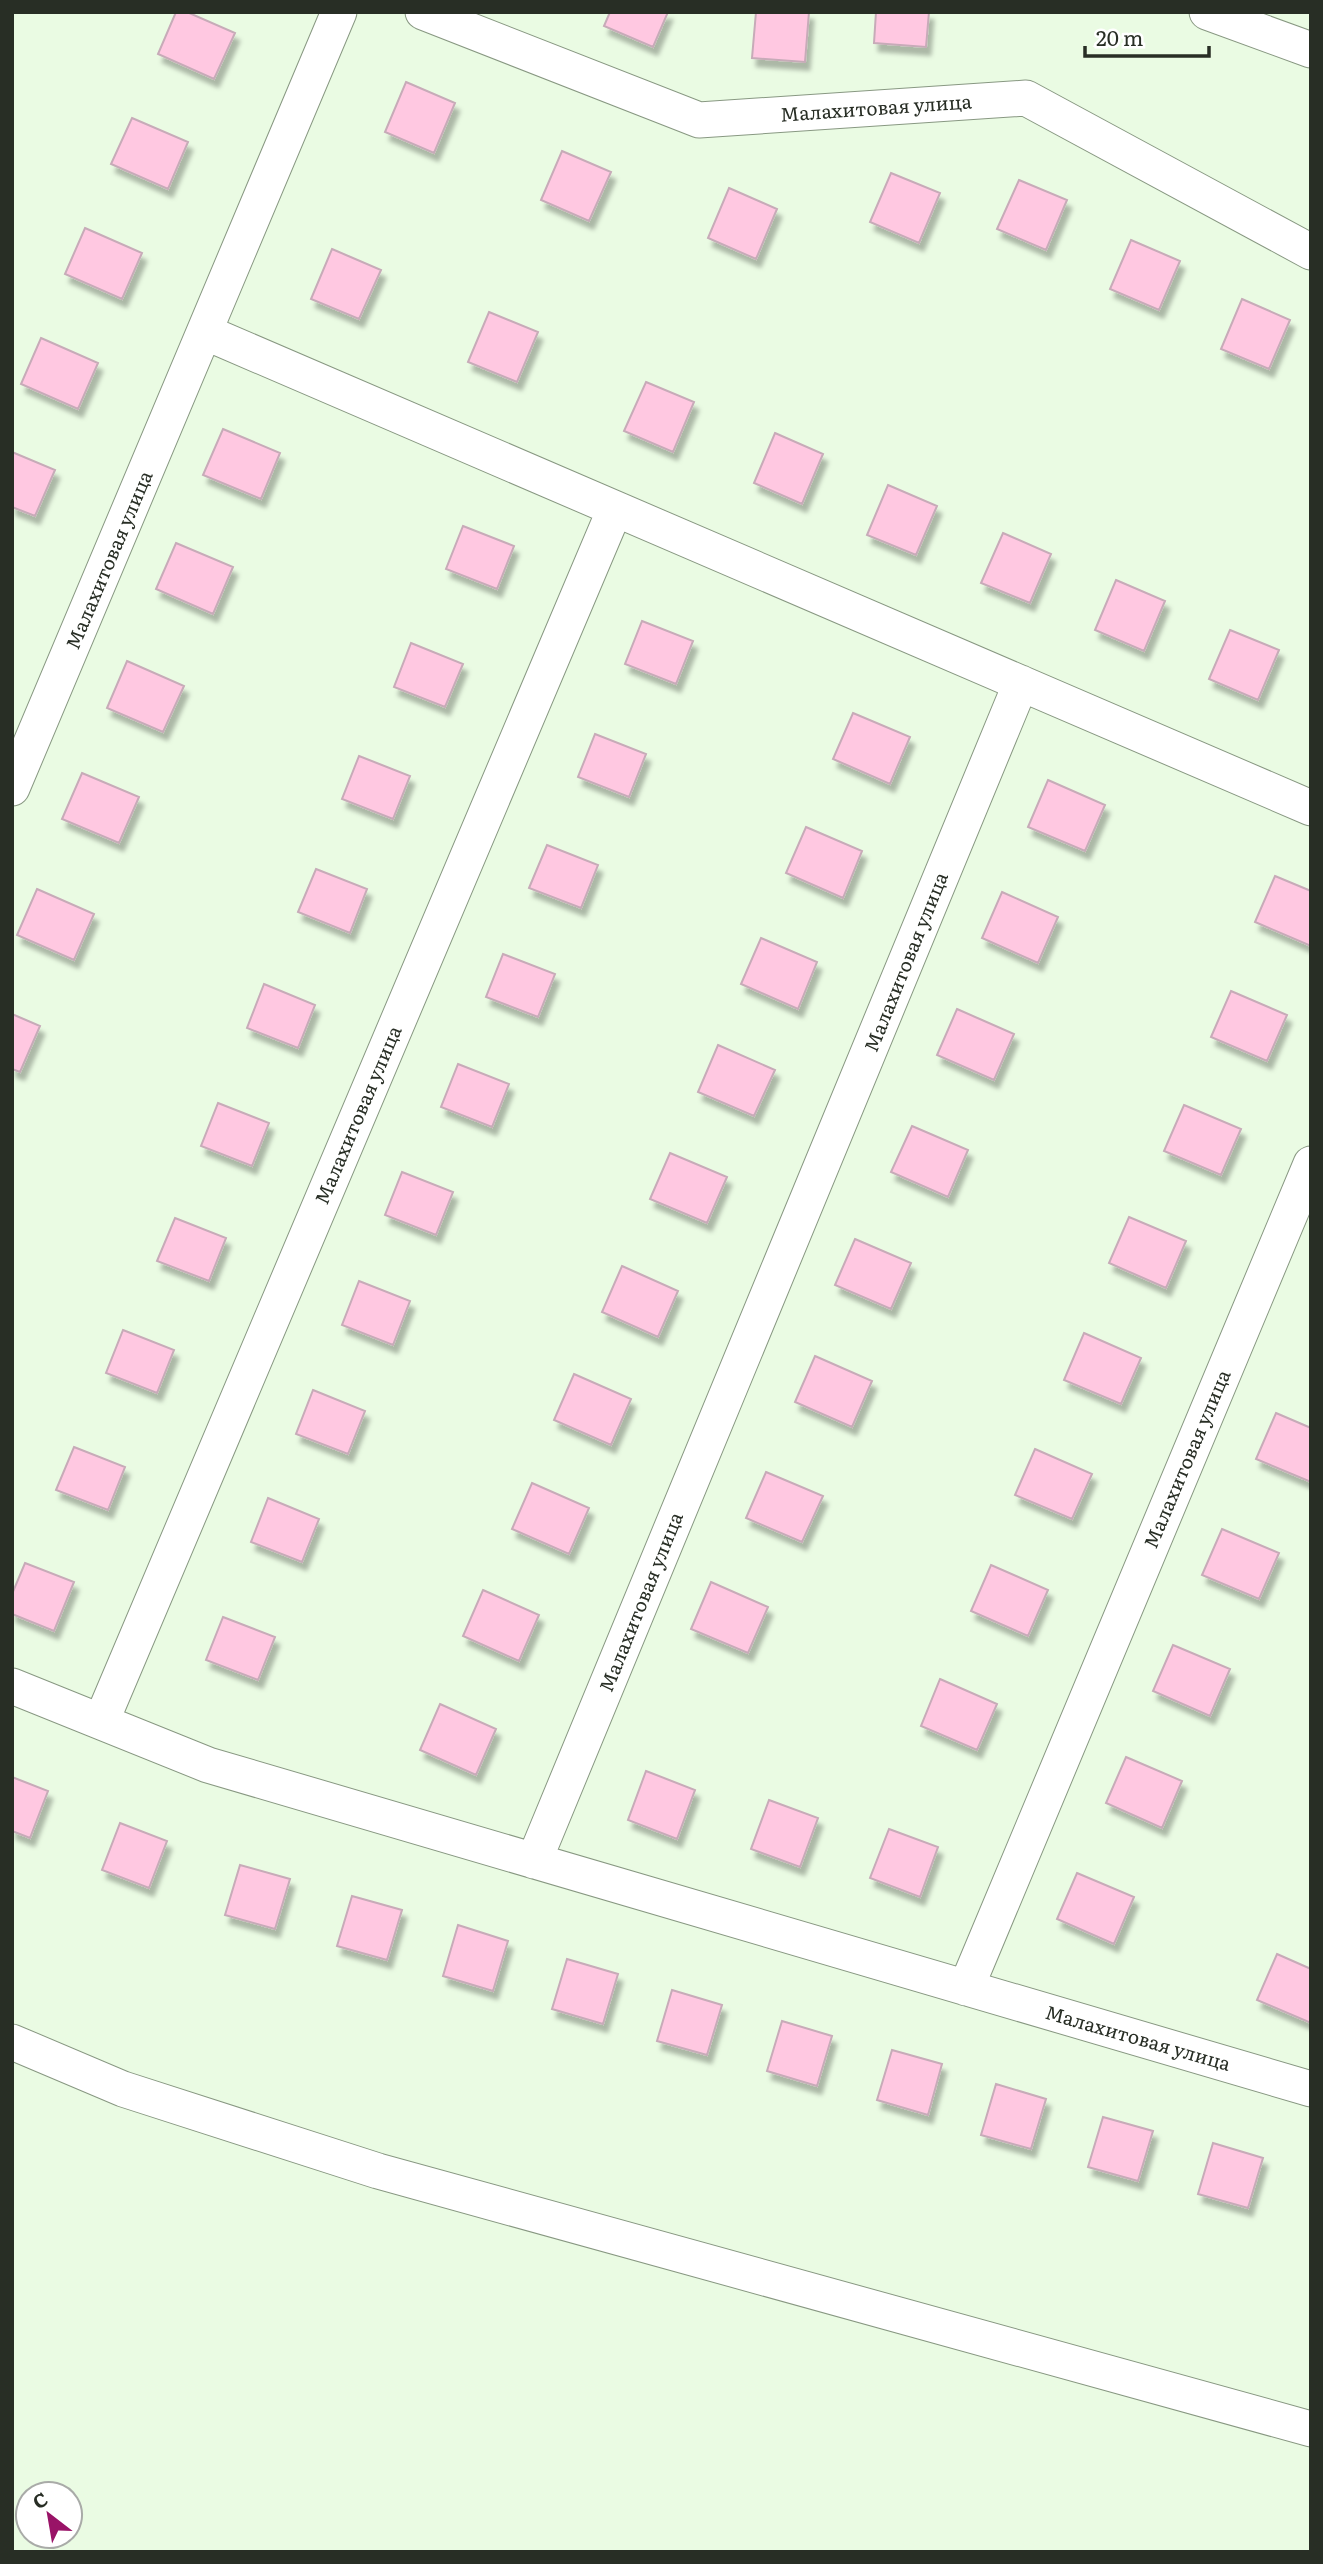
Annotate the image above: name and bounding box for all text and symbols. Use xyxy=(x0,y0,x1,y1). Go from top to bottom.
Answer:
scale bar xyxy=(1085,14,1209,58)
text: 20 m xyxy=(1096,21,1143,52)
street label: Малахитовая улица xyxy=(779,86,973,128)
street label: Малахитовая улица xyxy=(58,465,159,653)
street label: Малахитовая улица xyxy=(856,867,954,1056)
street label: Малахитовая улица xyxy=(307,1020,408,1208)
street label: Малахитовая улица xyxy=(1136,1364,1237,1552)
street label: Малахитовая улица xyxy=(591,1507,689,1696)
street label: Малахитовая улица xyxy=(1042,1997,1235,2077)
north arrow xyxy=(14,2480,84,2550)
text: С xyxy=(27,2484,53,2515)

